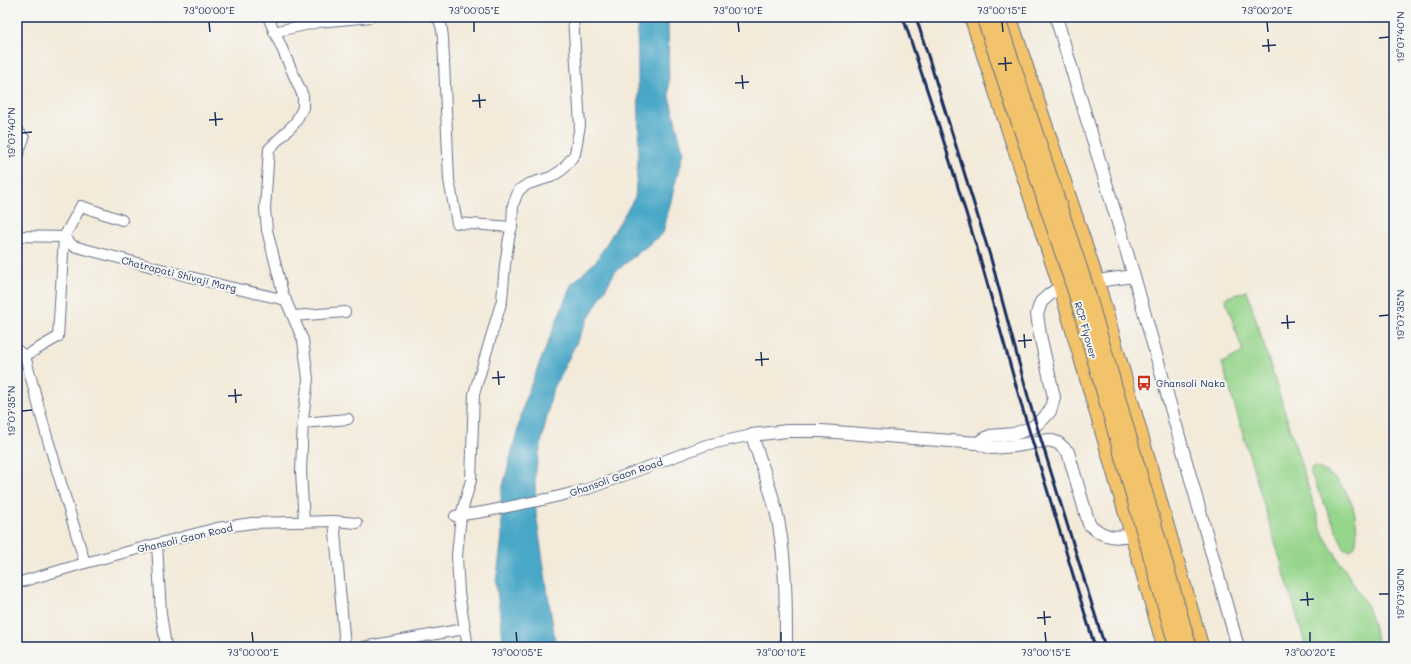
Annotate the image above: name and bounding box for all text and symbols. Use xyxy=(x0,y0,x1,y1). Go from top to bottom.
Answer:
text: 73°00'00"E xyxy=(183,3,235,17)
text: 73°00'05"E xyxy=(448,3,500,17)
text: 73°00'10"E xyxy=(713,3,763,17)
text: 73°00'15"E xyxy=(977,3,1027,17)
text: 73°00'20"E xyxy=(1242,3,1293,17)
text: 19°07'40"N xyxy=(1393,11,1407,63)
text: 19°07'40"N xyxy=(4,107,18,159)
street label: Chatrapati Shivaji Marg xyxy=(120,253,238,295)
text: 19°07'35"N xyxy=(1393,290,1407,340)
street label: RCP Flyover xyxy=(1071,300,1101,360)
bus stop icon: Ghansoli Naka xyxy=(1135,374,1153,392)
place label: Ghansoli Naka xyxy=(1156,376,1226,390)
text: 19°07'35"N xyxy=(4,386,18,436)
street label: Ghansoli Gaon Road xyxy=(568,454,664,500)
street label: Ghansoli Gaon Road xyxy=(136,520,234,556)
text: 19°07'30"N xyxy=(1393,568,1407,620)
text: 73°00'00"E xyxy=(227,645,279,659)
text: 73°00'05"E xyxy=(491,645,543,659)
text: 73°00'10"E xyxy=(756,645,806,659)
text: 73°00'15"E xyxy=(1021,645,1071,659)
text: 73°00'20"E xyxy=(1285,645,1336,659)

